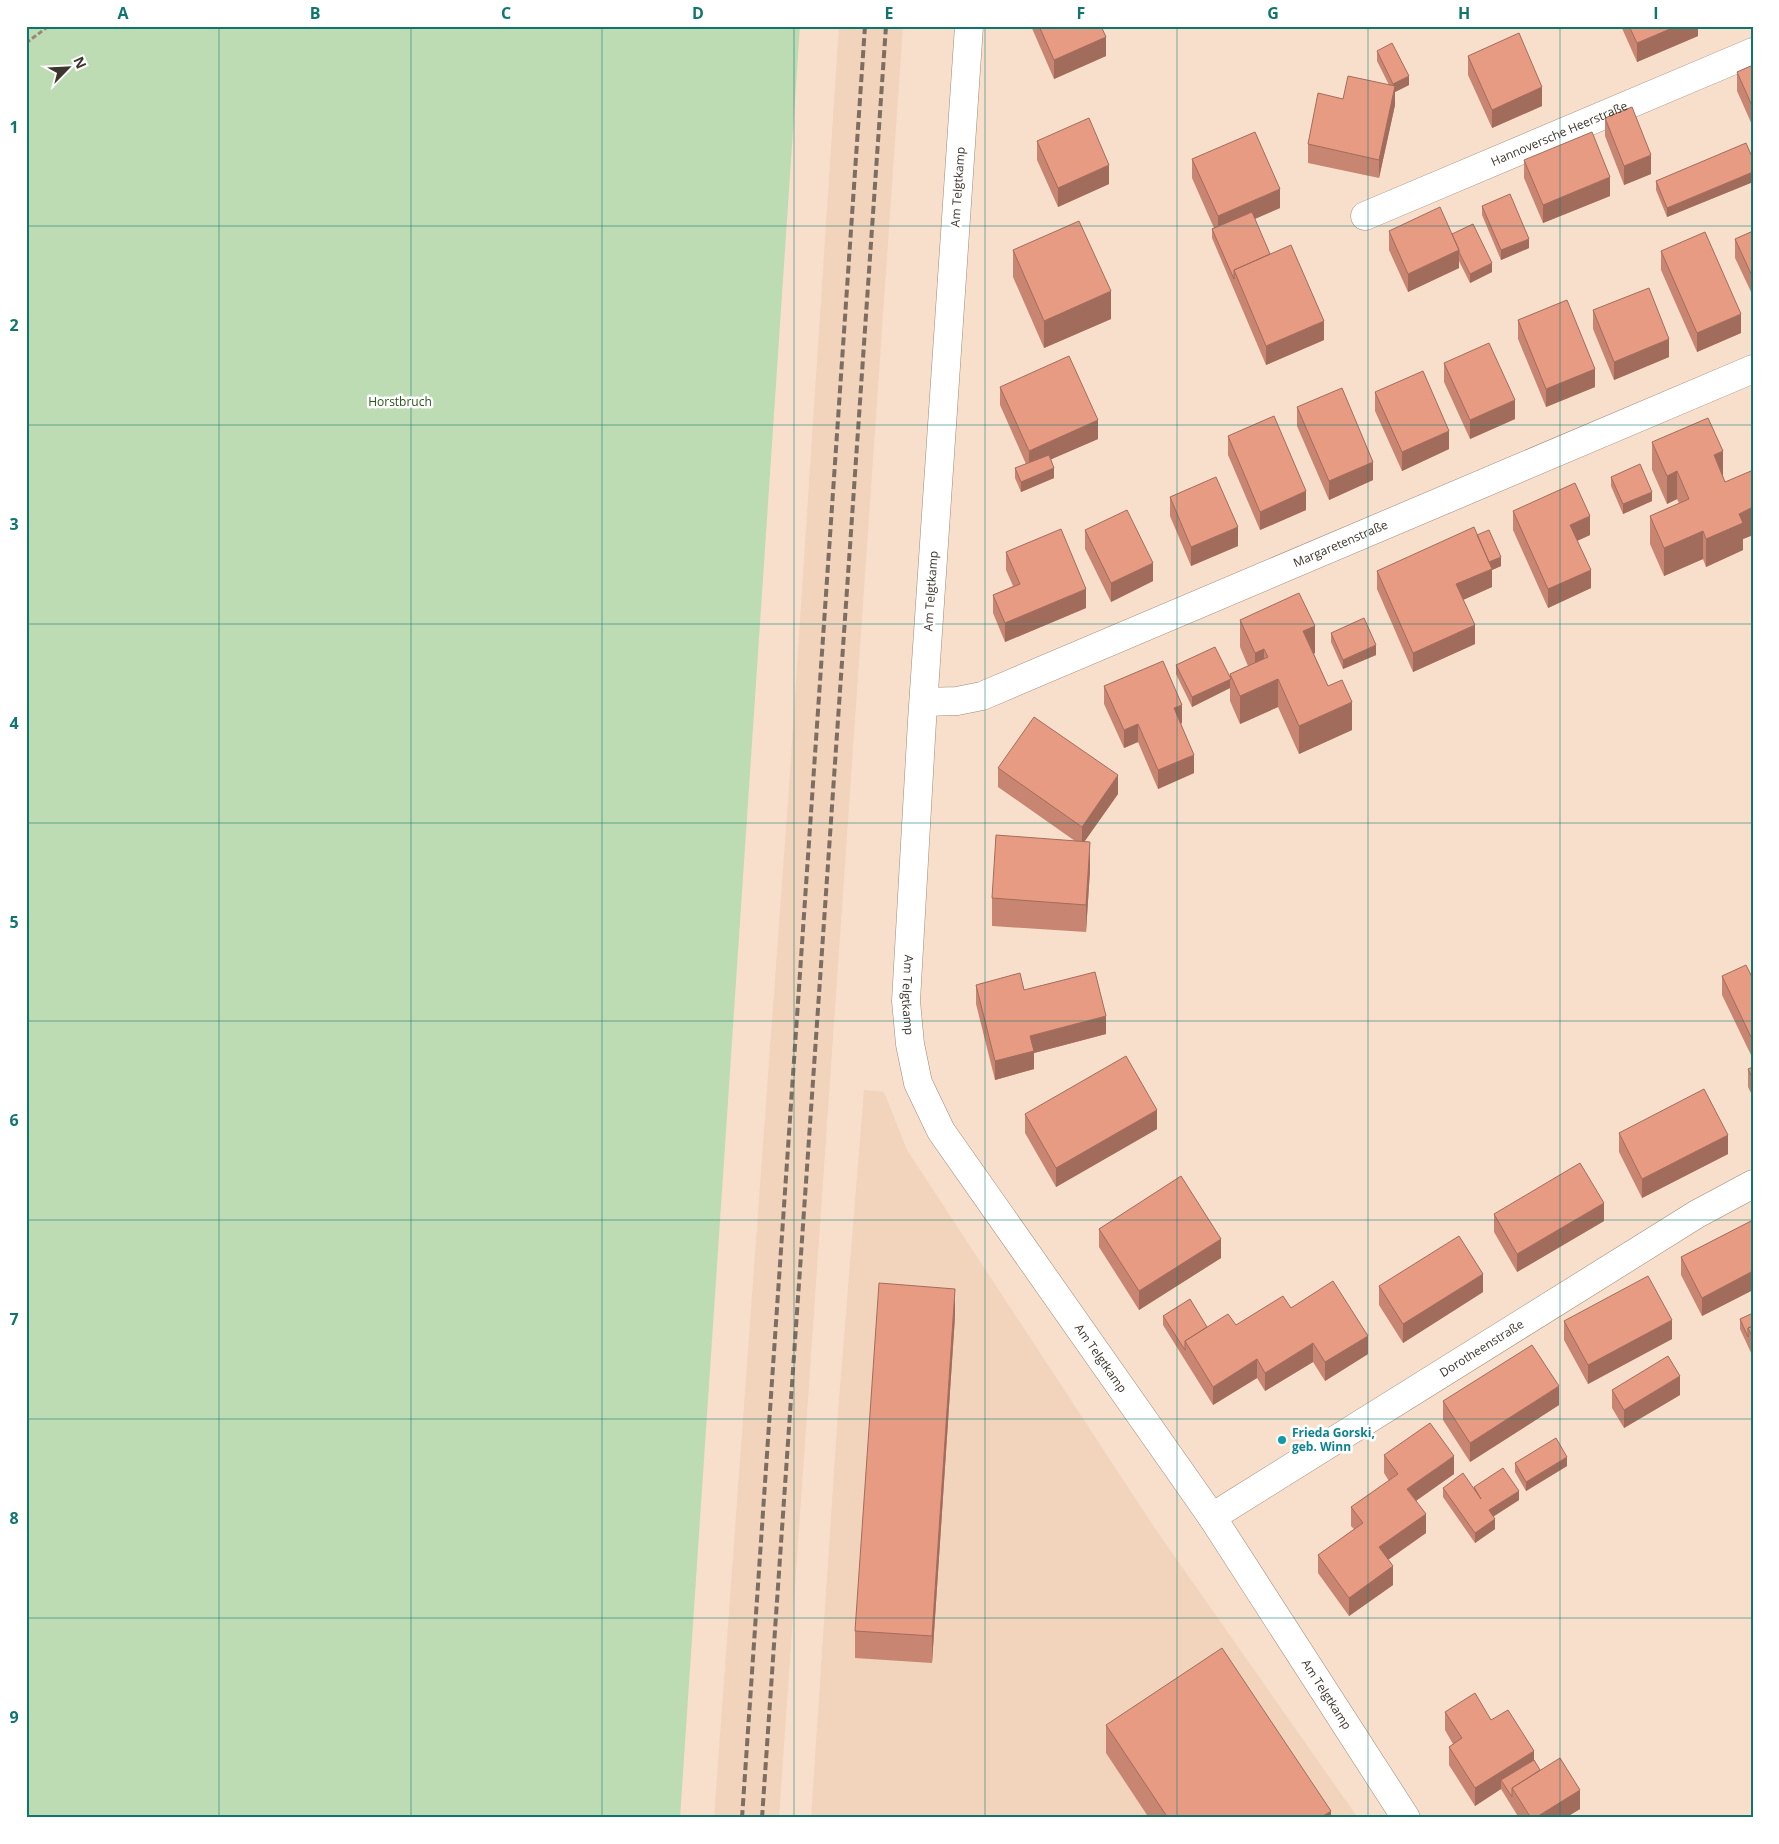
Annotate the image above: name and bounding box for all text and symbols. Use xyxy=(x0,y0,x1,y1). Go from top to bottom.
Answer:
text: A xyxy=(117,2,129,24)
text: B xyxy=(310,2,320,24)
text: C xyxy=(501,2,511,24)
text: D xyxy=(692,2,704,24)
text: E xyxy=(885,2,894,24)
text: F xyxy=(1077,2,1085,24)
text: G xyxy=(1267,2,1279,24)
text: H xyxy=(1458,2,1470,24)
text: I xyxy=(1653,2,1659,24)
north arrow xyxy=(42,42,92,92)
text: N xyxy=(69,53,91,72)
street label: Hannoversche Heerstraße xyxy=(1488,97,1630,170)
text: 1 xyxy=(9,116,19,138)
street label: Am Telgtkamp xyxy=(946,146,969,228)
text: 2 xyxy=(9,314,19,336)
park label: Horstbruch xyxy=(368,393,432,410)
text: 3 xyxy=(9,513,19,535)
street label: Margaretenstraße xyxy=(1290,516,1391,571)
street label: Am Telgtkamp xyxy=(919,550,942,632)
text: 4 xyxy=(9,712,19,734)
text: 5 xyxy=(9,911,19,933)
street label: Am Telgtkamp xyxy=(898,954,918,1036)
text: 6 xyxy=(9,1109,19,1131)
text: 7 xyxy=(9,1308,19,1330)
street label: Dorotheenstraße xyxy=(1436,1315,1527,1381)
street label: Am Telgtkamp xyxy=(1071,1320,1131,1396)
place label: Frieda Gorski, geb. Winn xyxy=(1292,1424,1375,1455)
marker: Frieda Gorski, geb. Winn xyxy=(1276,1434,1288,1446)
text: 8 xyxy=(9,1507,19,1529)
street label: Am Telgtkamp xyxy=(1298,1656,1356,1733)
text: 9 xyxy=(9,1706,19,1728)

